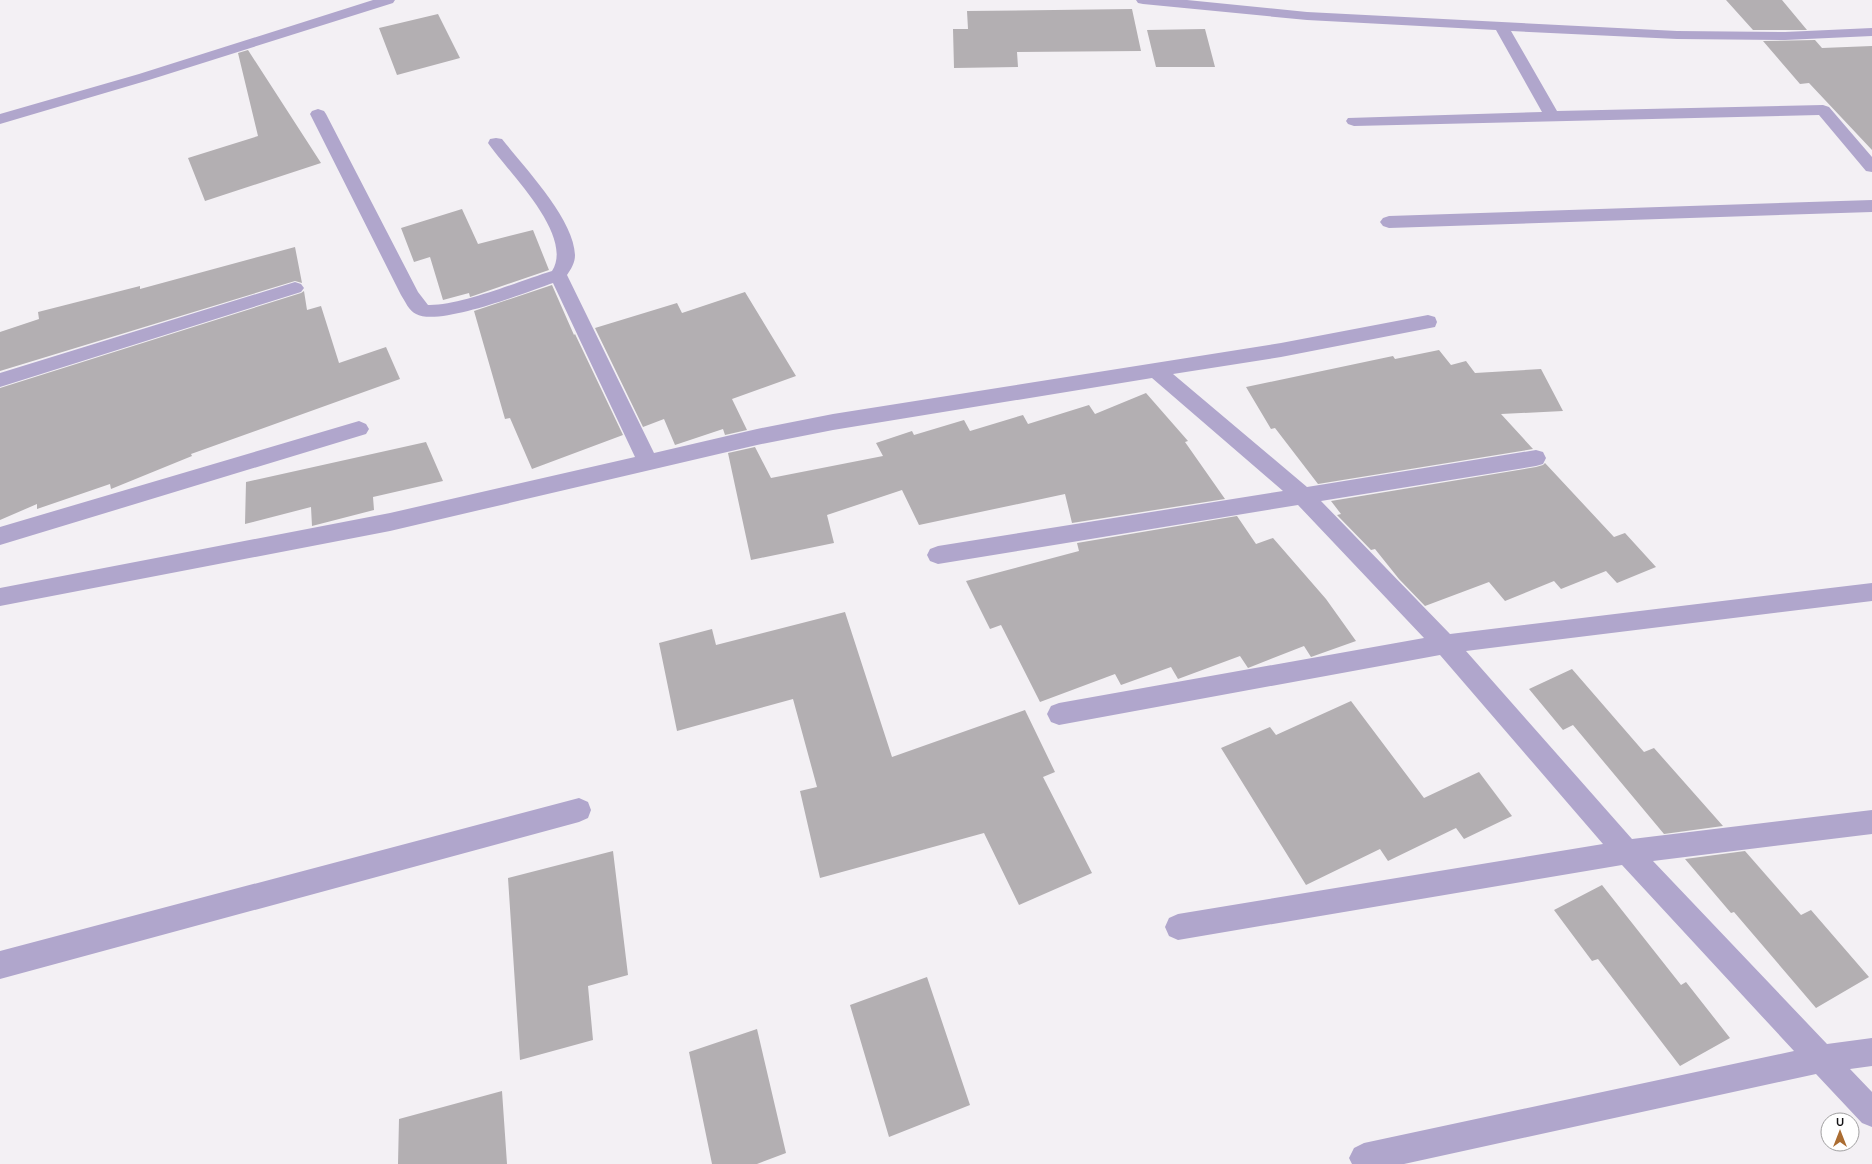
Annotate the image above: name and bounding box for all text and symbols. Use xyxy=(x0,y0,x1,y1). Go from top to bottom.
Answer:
north arrow xyxy=(1820,1112,1860,1152)
text: U xyxy=(1836,1115,1844,1128)

